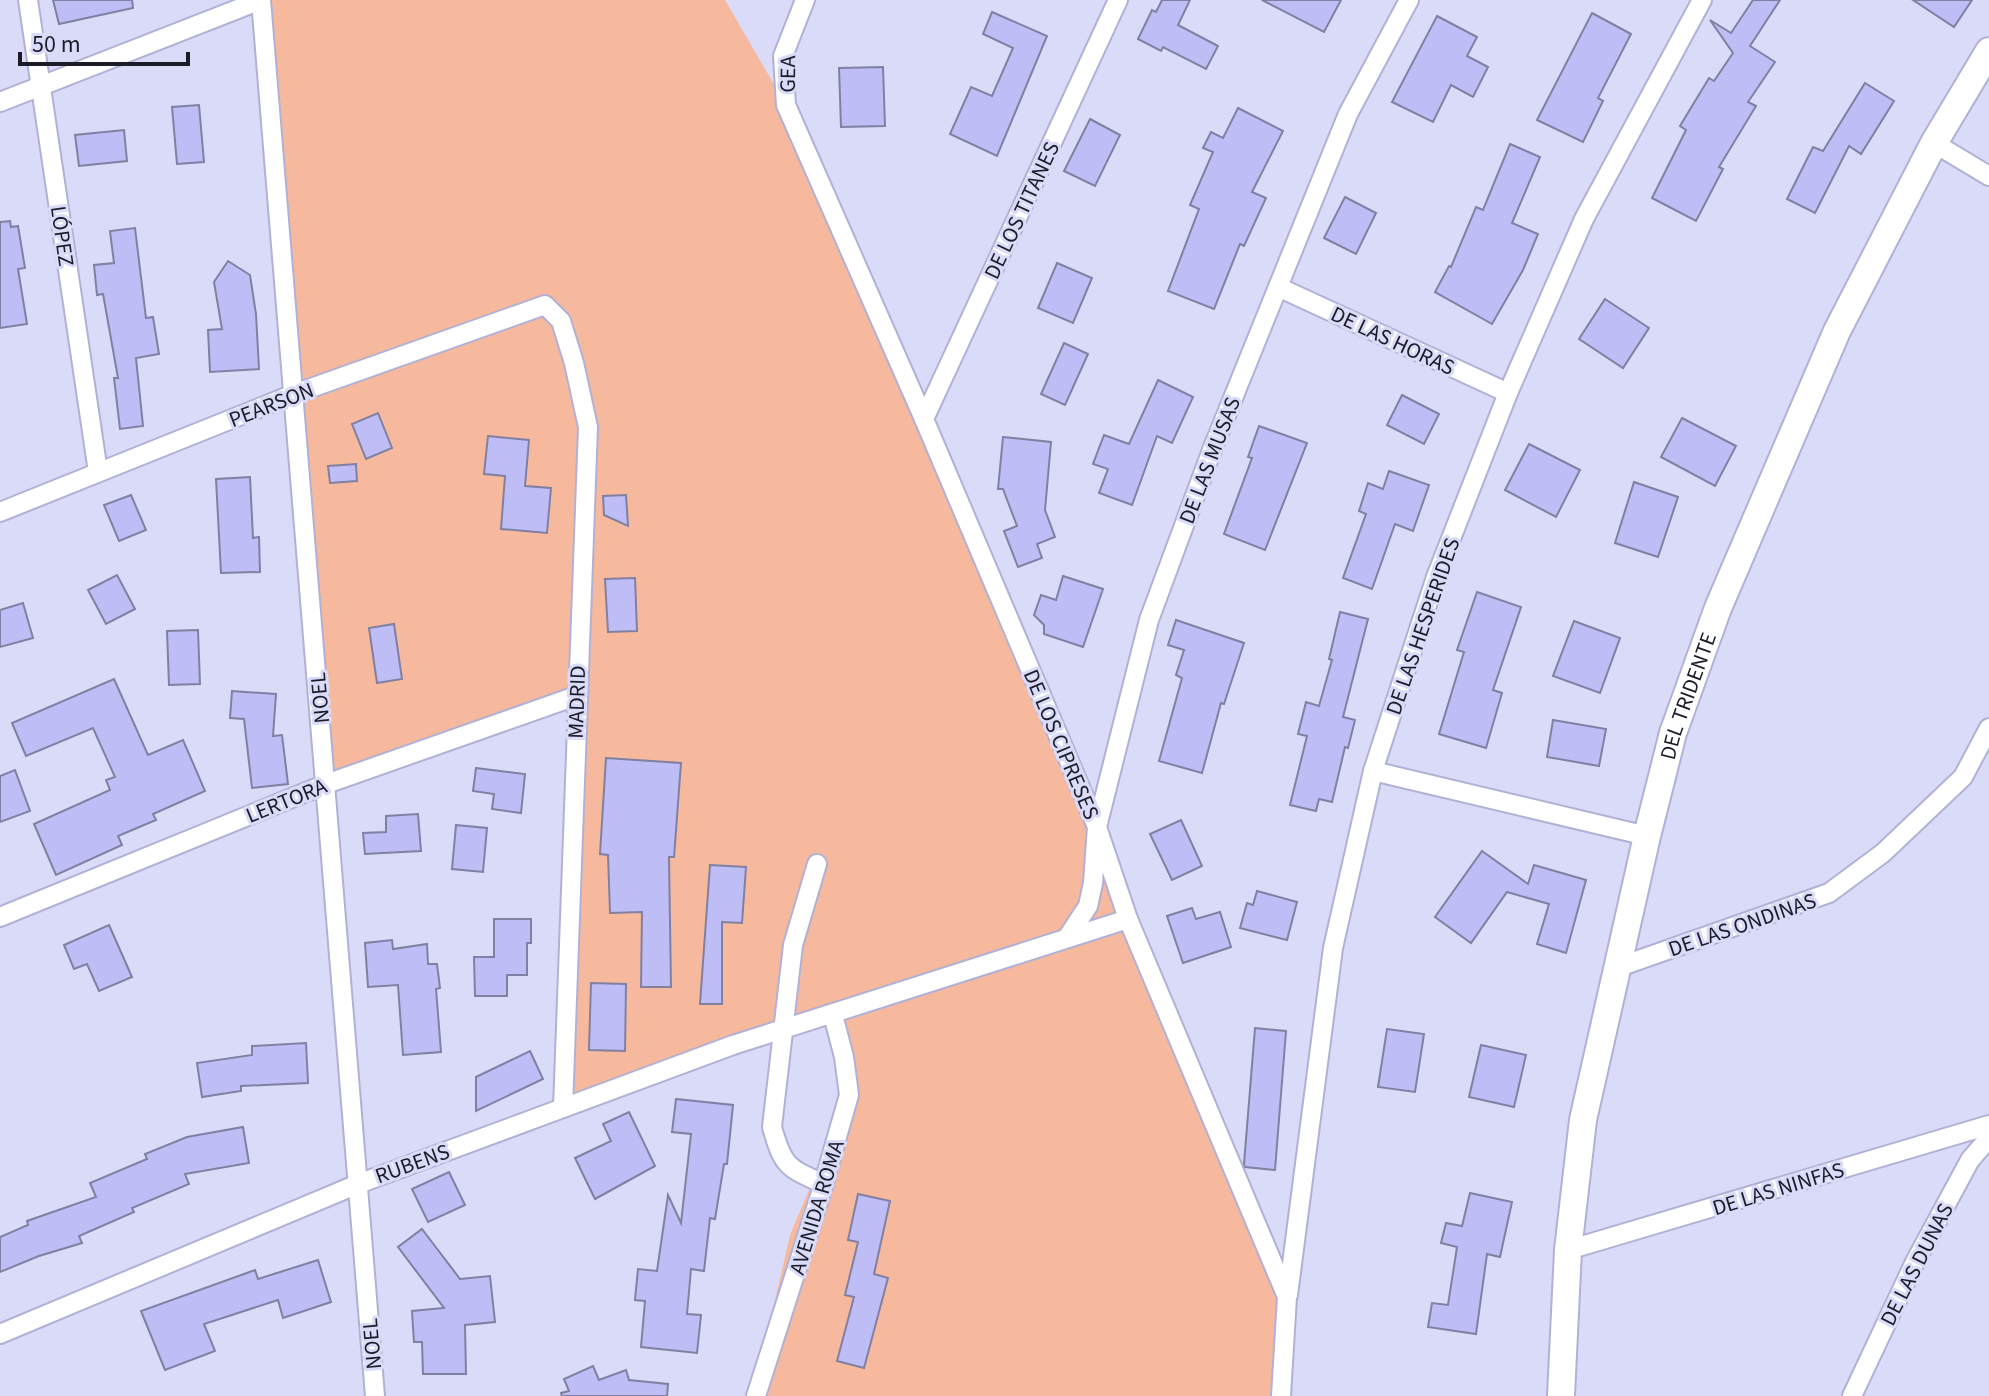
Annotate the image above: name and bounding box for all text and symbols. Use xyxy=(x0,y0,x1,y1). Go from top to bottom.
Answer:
scale bar xyxy=(20,16,188,66)
text: 50 m xyxy=(32,27,81,62)
street label: GEA xyxy=(772,55,804,93)
street label: DE LOS TITANES xyxy=(976,136,1068,284)
street label: LÓPEZ xyxy=(42,204,82,268)
street label: DE LAS HORAS xyxy=(1325,298,1460,384)
street label: PEARSON xyxy=(224,374,319,436)
street label: DE LAS MUSAS xyxy=(1171,392,1249,529)
street label: DE LAS HESPERIDES xyxy=(1378,534,1468,719)
street label: DEL TRIDENTE xyxy=(1652,628,1725,763)
street label: DE LOS CIPRESES xyxy=(1015,664,1107,824)
street label: MADRID xyxy=(560,665,594,739)
street label: NOEL xyxy=(302,671,338,725)
street label: LERTORA xyxy=(241,770,332,832)
street label: DE LAS ONDINAS xyxy=(1664,885,1821,965)
street label: RUBENS xyxy=(371,1136,454,1192)
street label: AVENIDA ROMA xyxy=(781,1136,853,1279)
street label: DE LAS NINFAS xyxy=(1708,1154,1848,1224)
street label: DE LAS DUNAS xyxy=(1872,1197,1962,1331)
street label: NOEL xyxy=(354,1317,390,1371)

